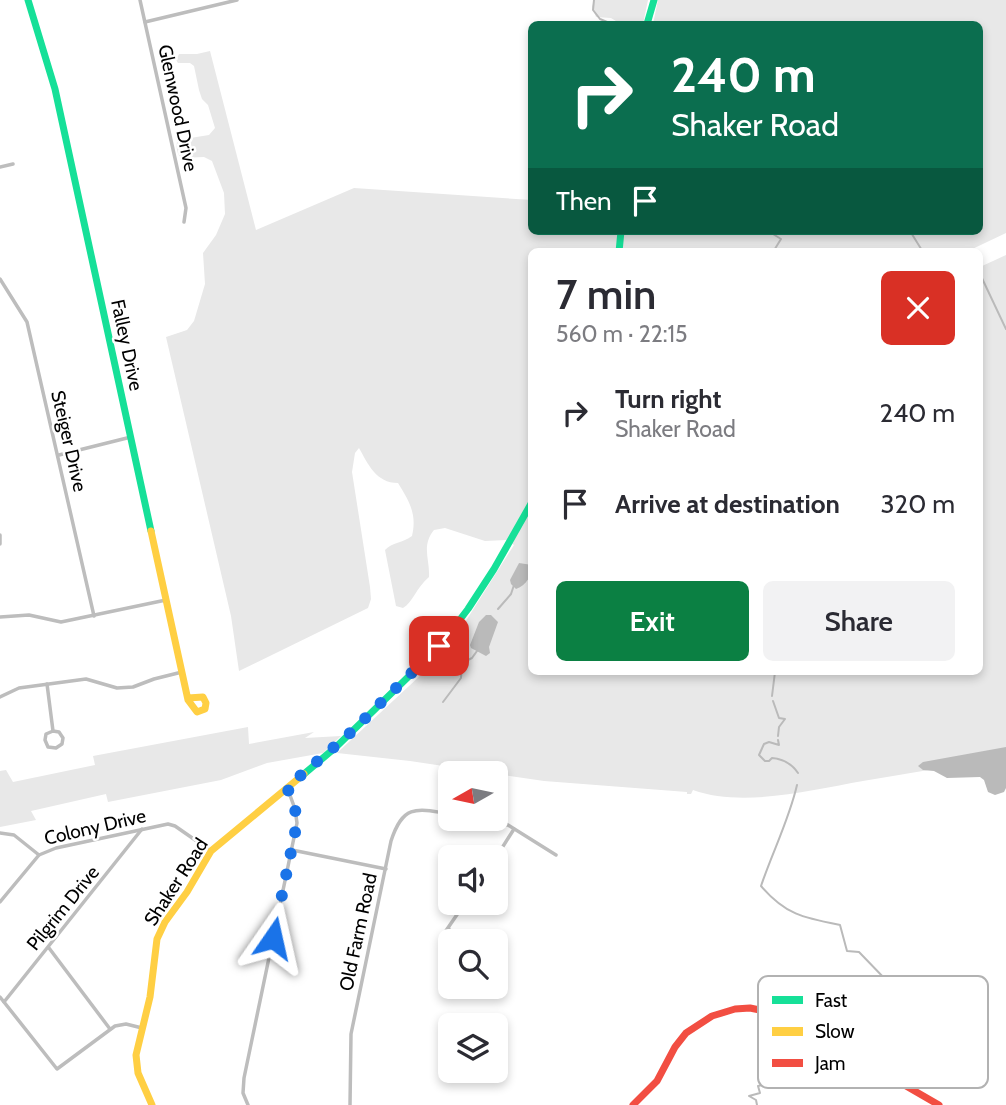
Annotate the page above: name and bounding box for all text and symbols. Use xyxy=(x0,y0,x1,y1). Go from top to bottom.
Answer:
street label: Glenwood Drive xyxy=(153,42,203,174)
text: 240 m xyxy=(671,45,816,104)
icon: right xyxy=(556,49,647,140)
text: Shaker Road xyxy=(671,105,839,144)
icon: arrive xyxy=(626,182,664,220)
text: Then xyxy=(556,185,612,217)
text: 7 min xyxy=(556,268,656,320)
button: close xyxy=(881,271,955,345)
street label: Falley Drive xyxy=(106,297,148,393)
text: 560 m · 22:15 xyxy=(556,320,688,348)
text: Turn right xyxy=(615,383,721,415)
street label: Steiger Drive xyxy=(46,388,92,494)
icon: right xyxy=(556,394,594,432)
text: 240 m xyxy=(880,397,955,429)
text: Shaker Road xyxy=(615,415,736,443)
icon: arrive xyxy=(556,485,594,523)
text: Arrive at destination xyxy=(615,488,840,520)
text: 320 m xyxy=(881,488,955,520)
button: Exit xyxy=(556,581,749,661)
button: Share xyxy=(763,581,955,661)
pin xyxy=(409,616,469,676)
icon: arrive xyxy=(420,627,458,665)
north arrow xyxy=(438,761,508,831)
map controls xyxy=(438,761,508,1083)
street label: Colony Drive xyxy=(42,804,148,850)
street label: Shaker Road xyxy=(139,834,213,930)
button: sound xyxy=(438,845,508,915)
street label: Pilgrim Drive xyxy=(22,861,104,955)
street label: Old Farm Road xyxy=(334,871,382,993)
position arrow xyxy=(236,901,310,975)
button: search xyxy=(438,929,508,999)
legend xyxy=(758,976,988,1088)
text: Fast xyxy=(815,989,848,1012)
button: layers xyxy=(438,1013,508,1083)
text: Slow xyxy=(815,1020,855,1043)
text: Jam xyxy=(814,1052,845,1075)

